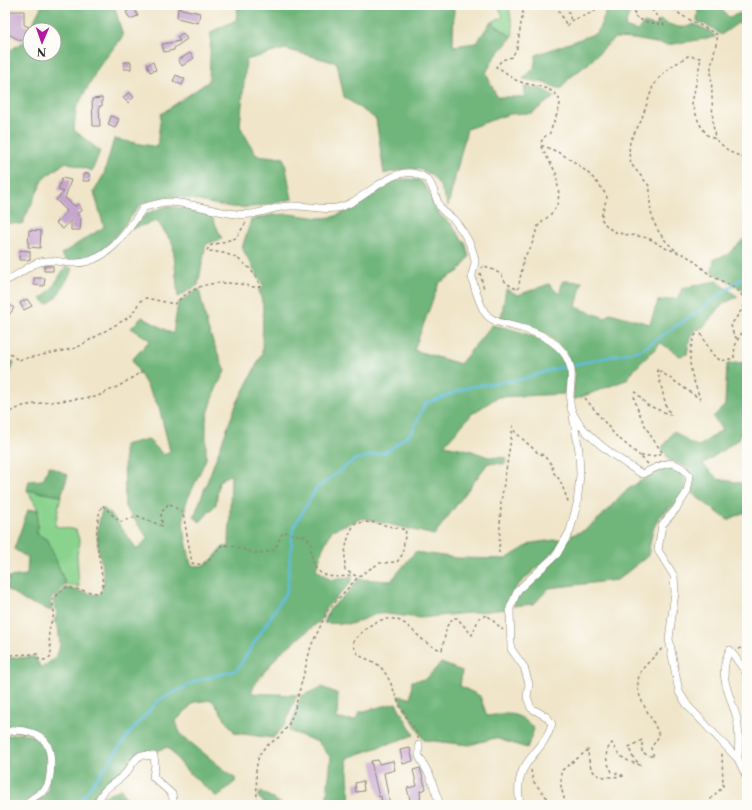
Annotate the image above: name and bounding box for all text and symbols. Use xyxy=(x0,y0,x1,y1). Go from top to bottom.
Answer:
north arrow xyxy=(22,22,62,62)
text: N xyxy=(36,45,47,59)

